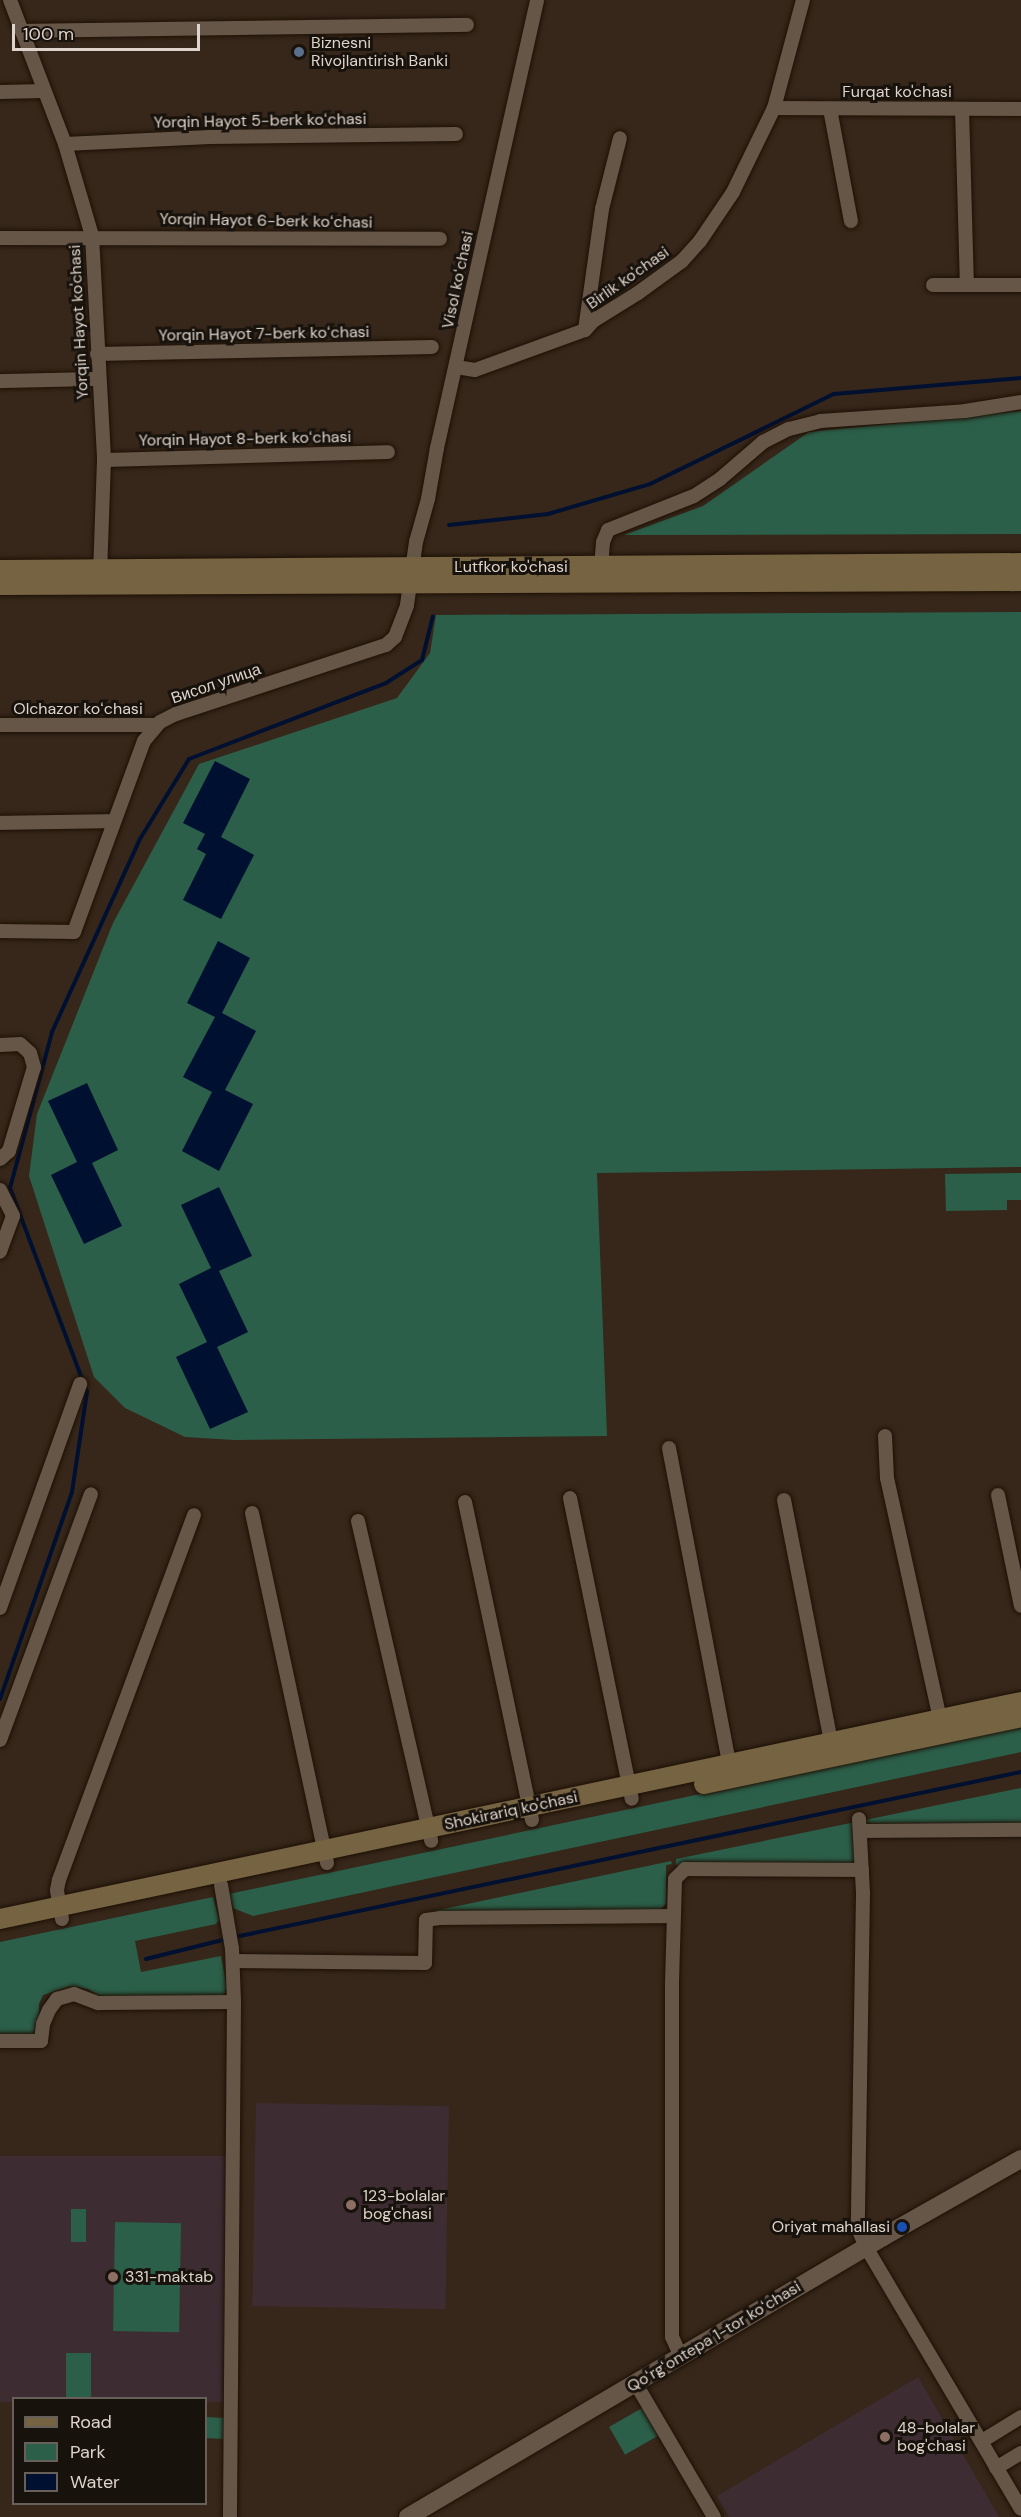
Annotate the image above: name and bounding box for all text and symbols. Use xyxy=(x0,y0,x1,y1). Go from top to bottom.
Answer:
scale bar xyxy=(15,12,202,50)
text: 100 m xyxy=(23,22,74,46)
place label: Biznesni Rivojlantirish Banki xyxy=(311,33,448,71)
marker: Biznesni Rivojlantirish Banki xyxy=(292,45,306,59)
street label: Furqat ko'chasi xyxy=(842,82,952,102)
street label: Yorqin Hayot 5-berk koʻchasi xyxy=(153,110,367,132)
street label: Yorqin Hayot 6-berk koʻchasi xyxy=(159,210,373,232)
street label: Visol koʻchasi xyxy=(438,229,478,331)
street label: Birlik ko'chasi xyxy=(583,243,673,313)
street label: Yorqin Hayot ko'chasi xyxy=(65,244,93,400)
street label: Yorqin Hayot 7-berk koʻchasi xyxy=(158,323,370,345)
street label: Yorqin Hayot 8-berk koʻchasi xyxy=(139,428,351,450)
street label: Lutfkor ko'chasi xyxy=(454,557,568,577)
street label: Висол улица xyxy=(168,660,264,708)
street label: Olchazor koʻchasi xyxy=(13,699,143,719)
street label: Shokirariq ko'chasi xyxy=(443,1788,579,1834)
place label: 123-bolalar bog'chasi xyxy=(363,2186,445,2224)
marker: 123-bolalar bog'chasi xyxy=(344,2198,358,2212)
place label: Oriyat mahallasi xyxy=(772,2217,890,2237)
marker: Oriyat mahallasi xyxy=(895,2220,909,2234)
place label: 331-maktab xyxy=(125,2267,213,2287)
marker: 331-maktab xyxy=(106,2270,120,2284)
street label: Qoʻrgʻontepa 1-tor koʻchasi xyxy=(624,2277,804,2397)
legend xyxy=(12,2397,207,2505)
text: Road xyxy=(70,2410,112,2434)
place label: 48-bolalar bog'chasi xyxy=(897,2418,975,2456)
marker: 48-bolalar bog'chasi xyxy=(878,2430,892,2444)
text: Park xyxy=(70,2440,106,2464)
text: Water xyxy=(70,2470,120,2494)

